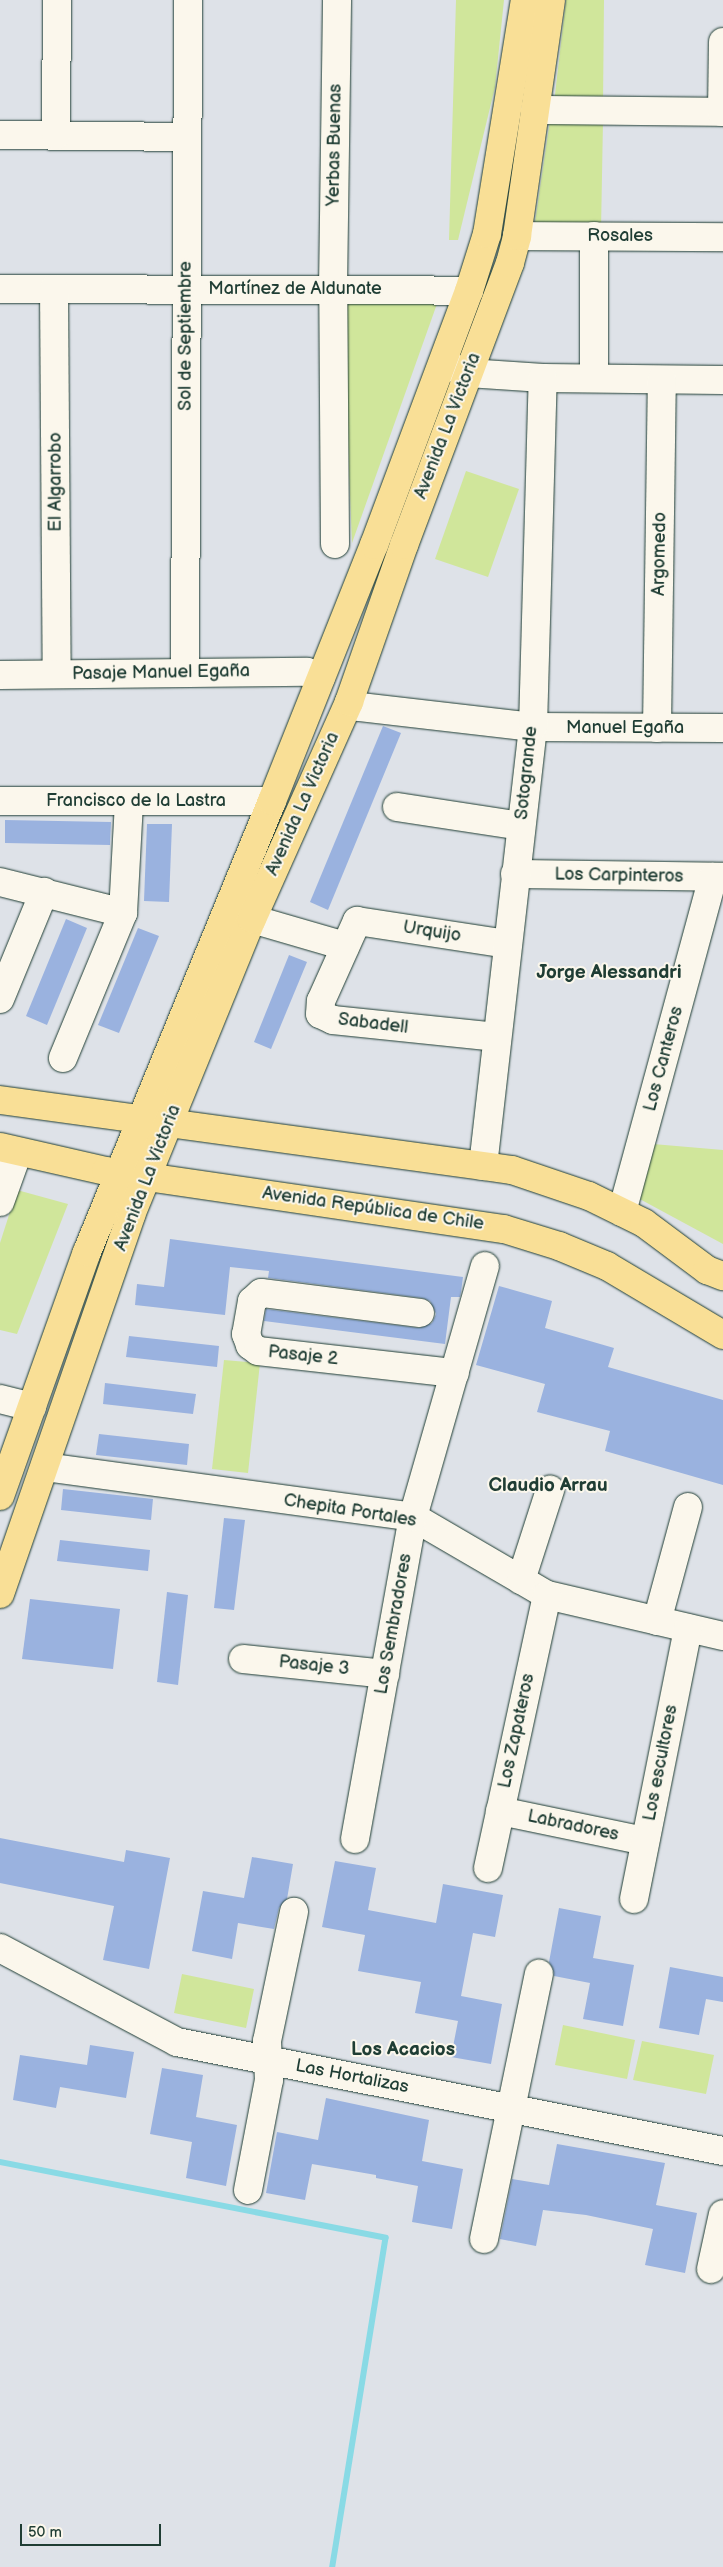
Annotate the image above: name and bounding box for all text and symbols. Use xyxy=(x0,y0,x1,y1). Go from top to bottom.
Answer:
street label: Yerbas Buenas xyxy=(323,84,347,206)
street label: Rosales xyxy=(587,225,653,247)
street label: Sol de Septiembre xyxy=(175,261,197,411)
street label: Martínez de Aldunate xyxy=(208,278,382,300)
street label: Avenida La Victoria xyxy=(410,350,486,502)
street label: El Algarrobo xyxy=(45,432,67,532)
street label: Argomedo xyxy=(648,512,672,596)
street label: Pasaje Manuel Egaña xyxy=(72,661,250,685)
street label: Manuel Egaña xyxy=(566,717,684,739)
street label: Sotogrande xyxy=(511,725,543,821)
street label: Avenida La Victoria xyxy=(262,729,344,879)
street label: Francisco de la Lastra xyxy=(46,790,226,812)
street label: Los Carpinteros xyxy=(554,864,684,888)
street label: Urquijo xyxy=(401,917,463,947)
district label: Jorge Alessandri xyxy=(536,962,682,984)
street label: Los Canteros xyxy=(640,1004,688,1114)
street label: Sabadell xyxy=(337,1009,409,1039)
street label: Avenida La Victoria xyxy=(110,1102,186,1254)
street label: Avenida República de Chile xyxy=(261,1183,485,1235)
street label: Pasaje 2 xyxy=(267,1342,339,1370)
district label: Claudio Arrau xyxy=(488,1475,608,1497)
street label: Chepita Portales xyxy=(282,1490,418,1532)
street label: Los Sembradores xyxy=(371,1552,417,1696)
street label: Pasaje 3 xyxy=(278,1652,350,1680)
street label: Los Zapateros xyxy=(494,1672,540,1790)
street label: Los escultores xyxy=(639,1703,683,1823)
street label: Labradores xyxy=(525,1806,621,1846)
district label: Los Acacios xyxy=(351,2039,455,2061)
street label: Las Hortalizas xyxy=(294,2055,410,2099)
scale bar xyxy=(22,2514,164,2546)
text: 50 m xyxy=(28,2523,62,2542)

